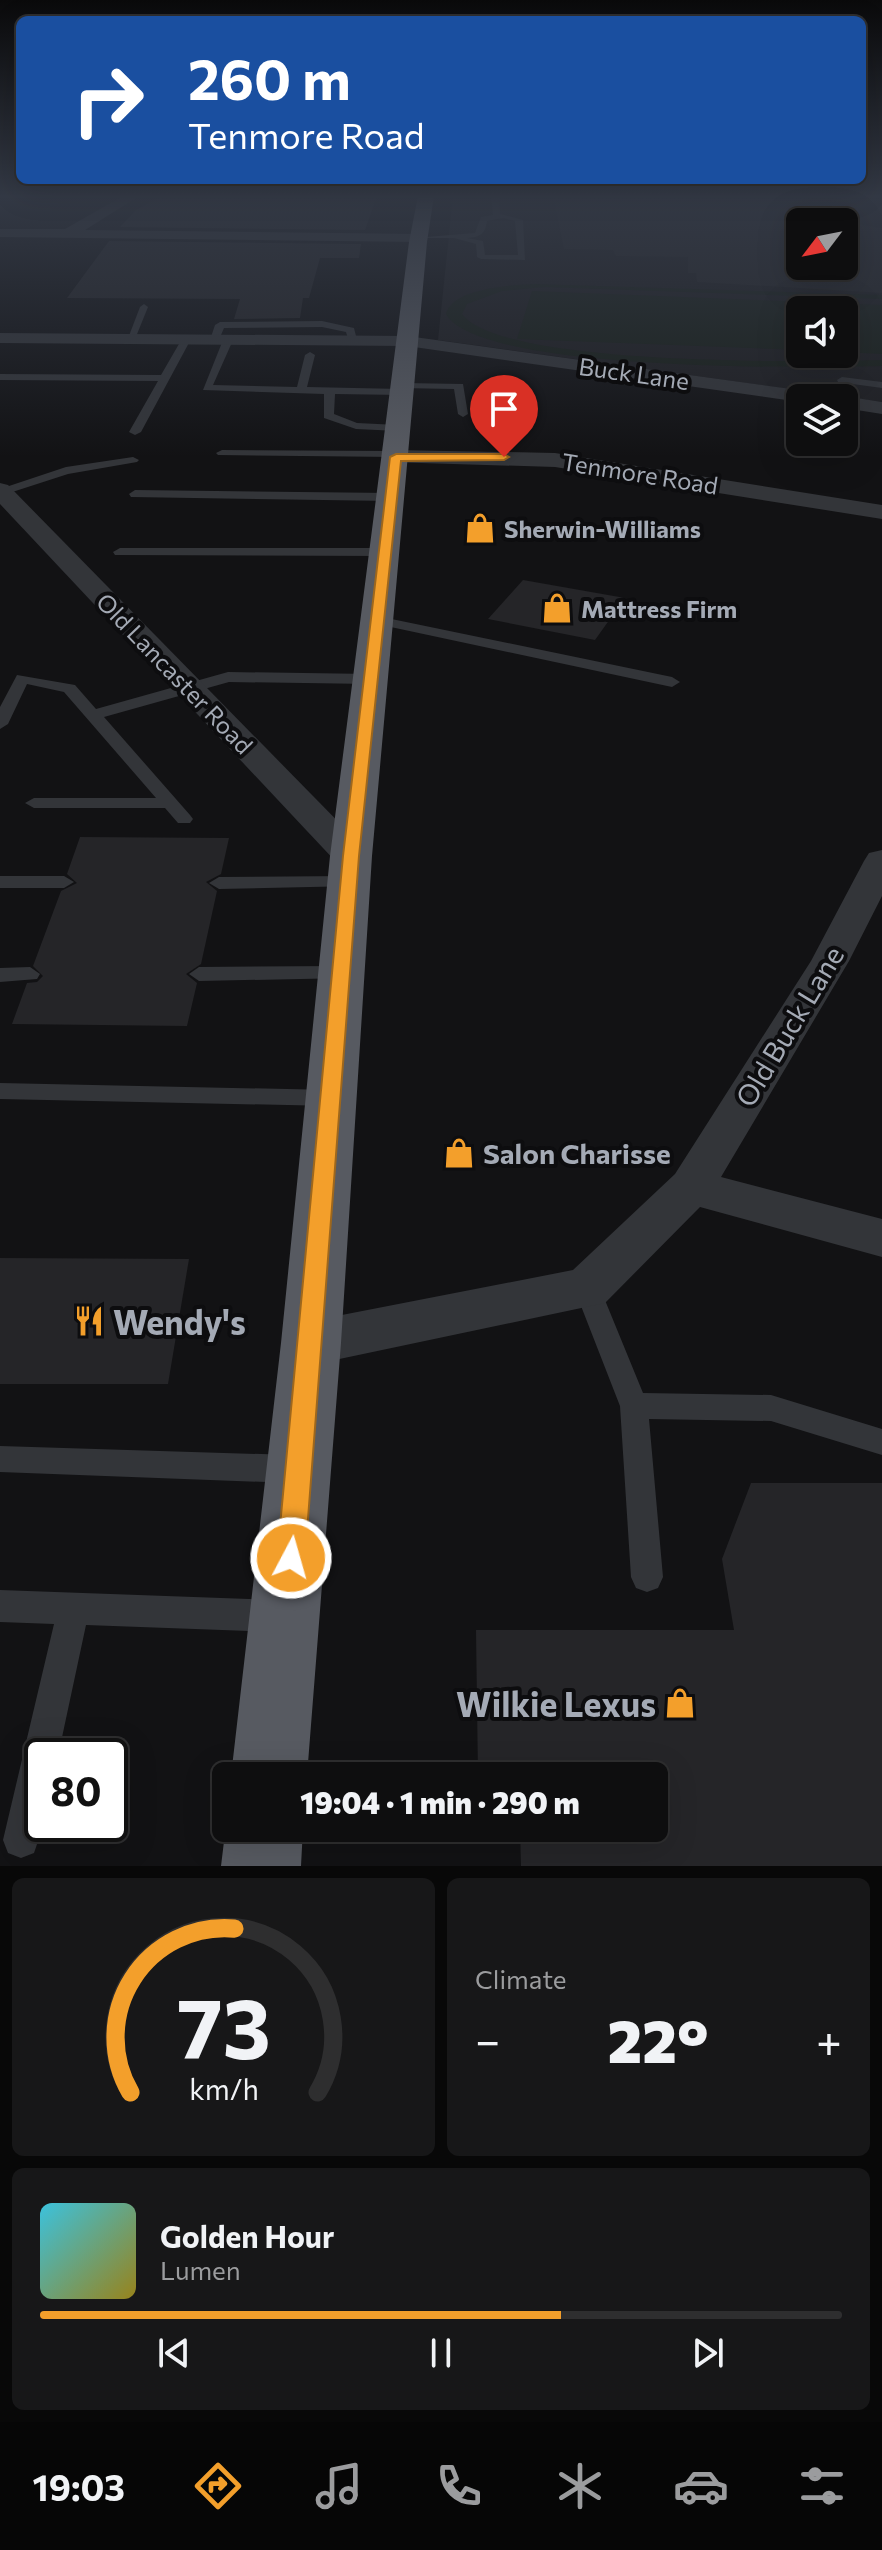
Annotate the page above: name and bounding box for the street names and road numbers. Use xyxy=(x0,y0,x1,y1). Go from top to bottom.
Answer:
street label: Buck Lane xyxy=(577,351,691,395)
street label: Tenmore Road xyxy=(560,446,720,500)
street label: Old Lancaster Road xyxy=(91,587,259,759)
street label: Old Buck Lane xyxy=(728,940,850,1112)

